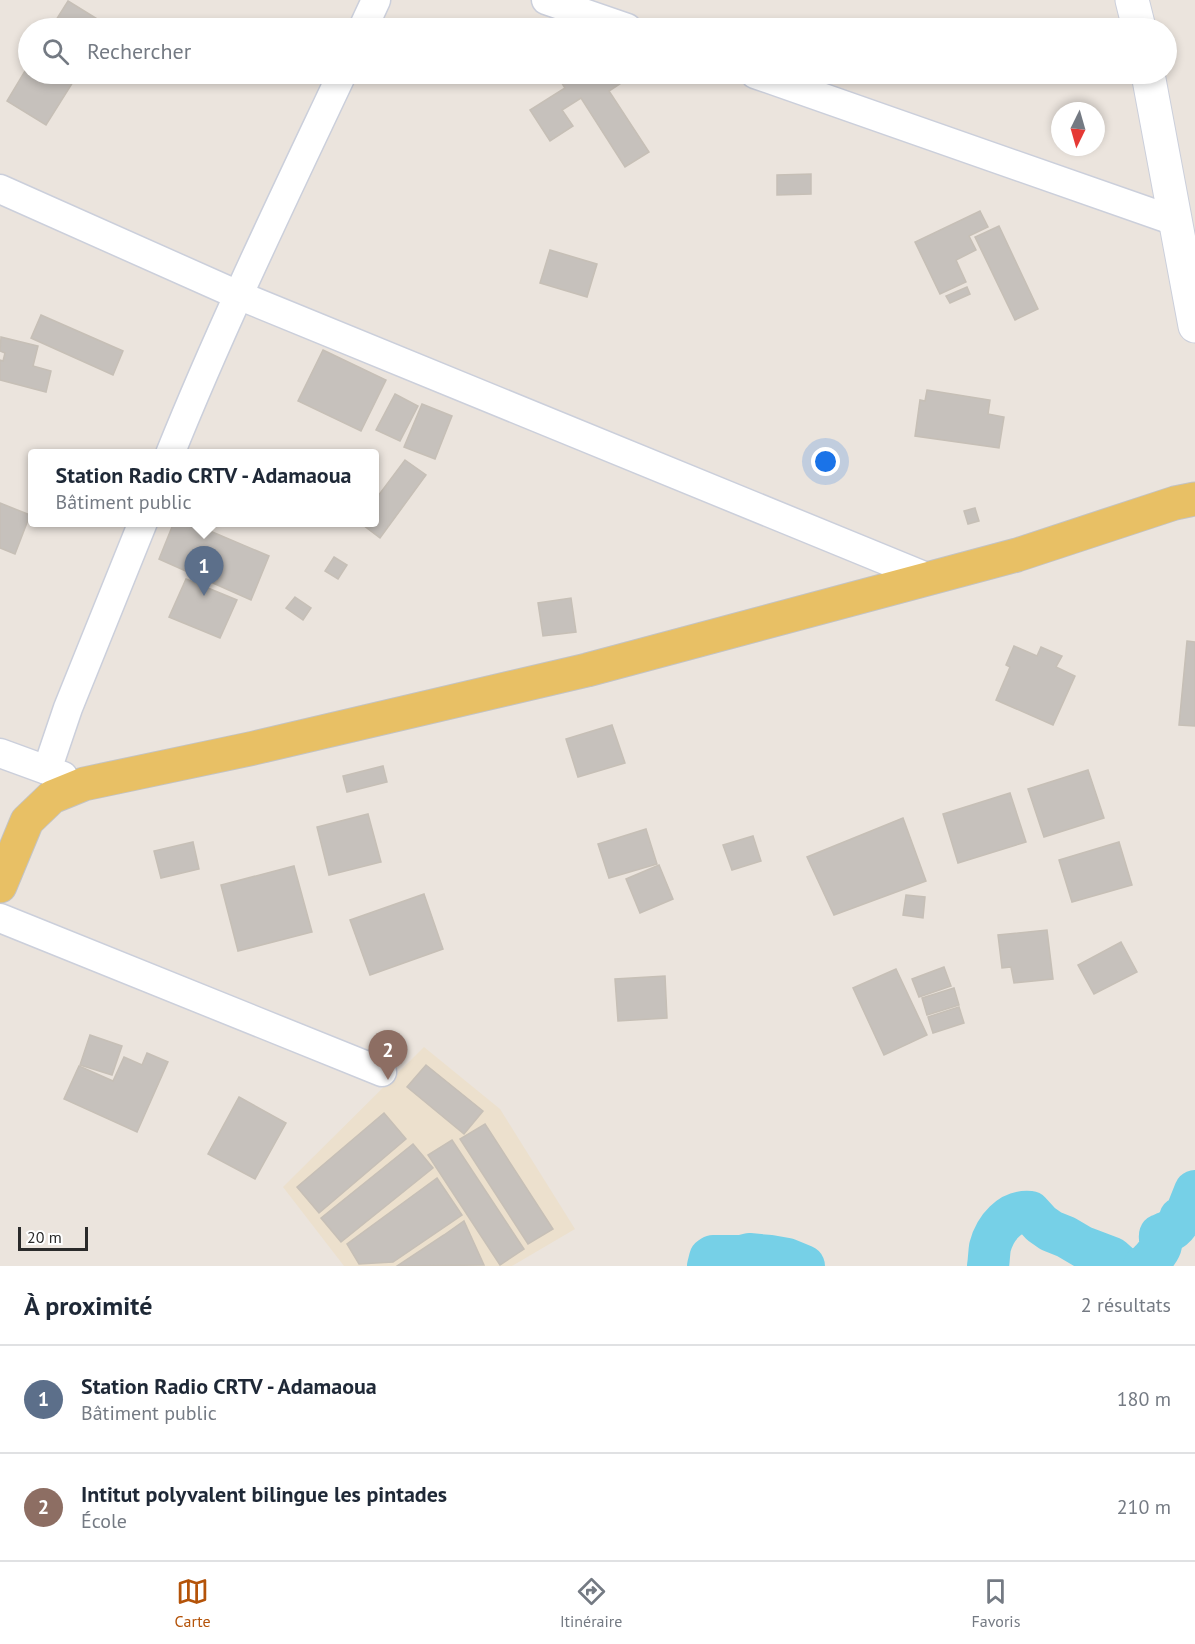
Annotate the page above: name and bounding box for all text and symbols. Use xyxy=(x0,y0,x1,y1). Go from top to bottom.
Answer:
search box xyxy=(18,18,1177,84)
icon: search xyxy=(39,35,72,68)
text: Rechercher xyxy=(87,37,191,65)
north arrow xyxy=(1051,102,1105,156)
your location xyxy=(811,447,840,476)
popup xyxy=(28,449,379,527)
text: Station Radio CRTV - Adamaoua xyxy=(56,461,351,489)
text: Bâtiment public xyxy=(56,489,191,515)
pin: 1 xyxy=(184,546,224,596)
pin: 2 xyxy=(368,1030,408,1080)
scale bar xyxy=(18,1224,88,1252)
text: 20 m xyxy=(27,1227,62,1247)
text: À proximité xyxy=(24,1289,152,1322)
text: 2 résultats xyxy=(1081,1292,1171,1318)
text: Station Radio CRTV - Adamaoua xyxy=(81,1372,377,1400)
text: 1 xyxy=(38,1386,49,1412)
text: 180 m xyxy=(1117,1386,1171,1412)
text: Bâtiment public xyxy=(81,1400,217,1426)
text: Intitut polyvalent bilingue les pintades xyxy=(81,1480,447,1508)
text: 2 xyxy=(38,1494,49,1520)
text: 210 m xyxy=(1117,1494,1171,1520)
text: École xyxy=(81,1508,127,1534)
tab: Carte xyxy=(175,1575,211,1631)
tab: Itinéraire xyxy=(560,1575,622,1631)
tab: Favoris xyxy=(972,1575,1020,1631)

